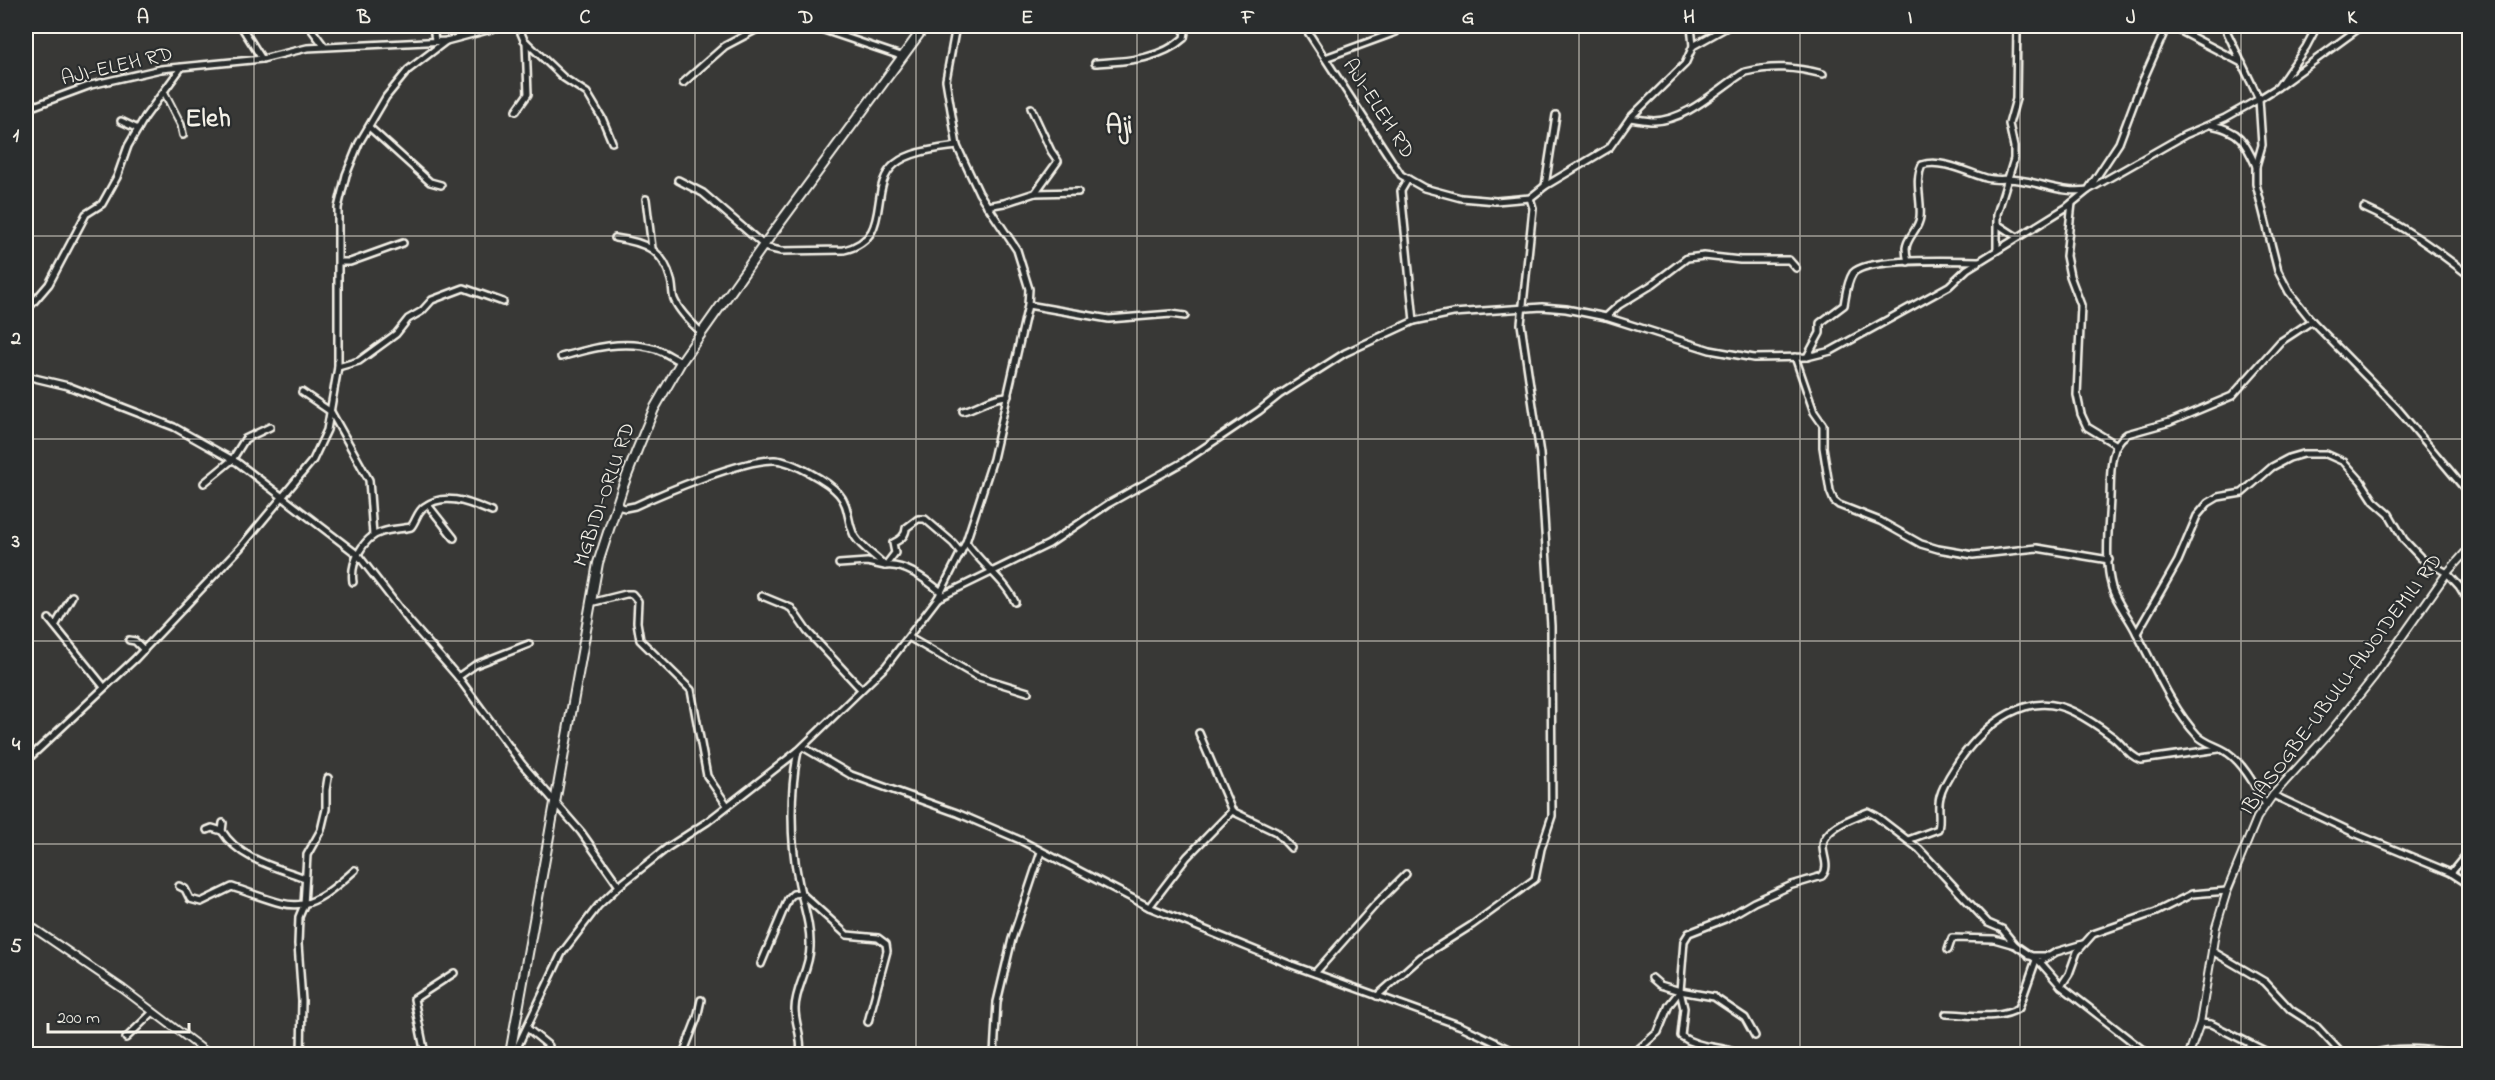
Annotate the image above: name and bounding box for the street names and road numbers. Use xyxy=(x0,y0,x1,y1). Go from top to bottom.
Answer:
street label: AJI-ELEH RD xyxy=(58,40,176,94)
street label: AJI-ELEH RD xyxy=(1334,53,1422,165)
street label: MGBIDI-ORLU RD xyxy=(566,419,644,571)
street label: IBIASOGBE-UBULU-AWOIDEMILI RD xyxy=(2234,548,2450,822)

